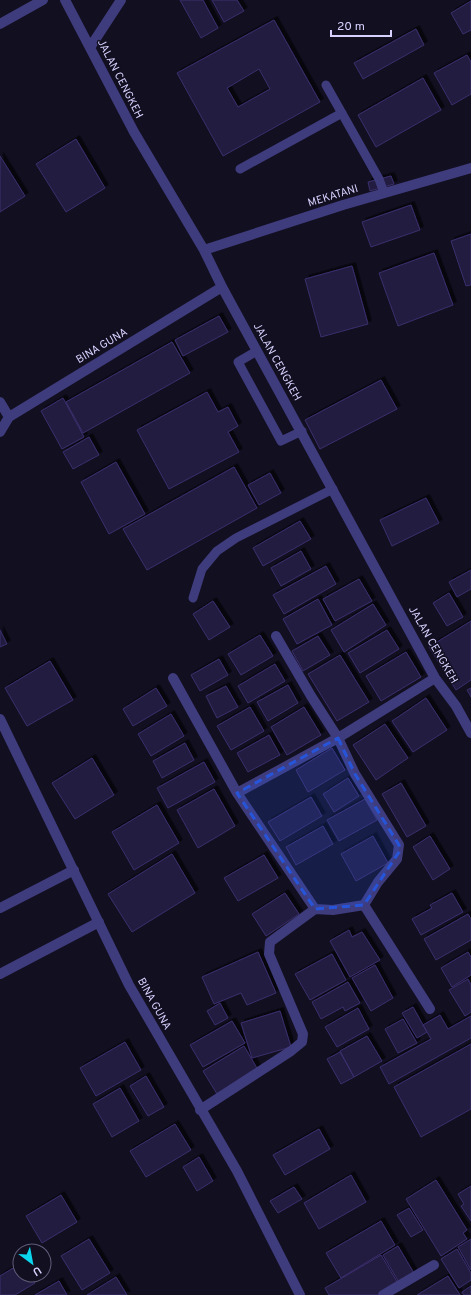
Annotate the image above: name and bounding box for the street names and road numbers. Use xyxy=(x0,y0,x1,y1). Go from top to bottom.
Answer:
street label: JALAN CENGKEH xyxy=(94,37,146,121)
street label: MEKATANI xyxy=(306,182,360,210)
street label: JALAN CENGKEH xyxy=(250,320,304,404)
street label: BINA GUNA xyxy=(74,325,130,367)
street label: JALAN CENGKEH xyxy=(405,604,461,686)
street label: BINA GUNA xyxy=(134,975,174,1033)

